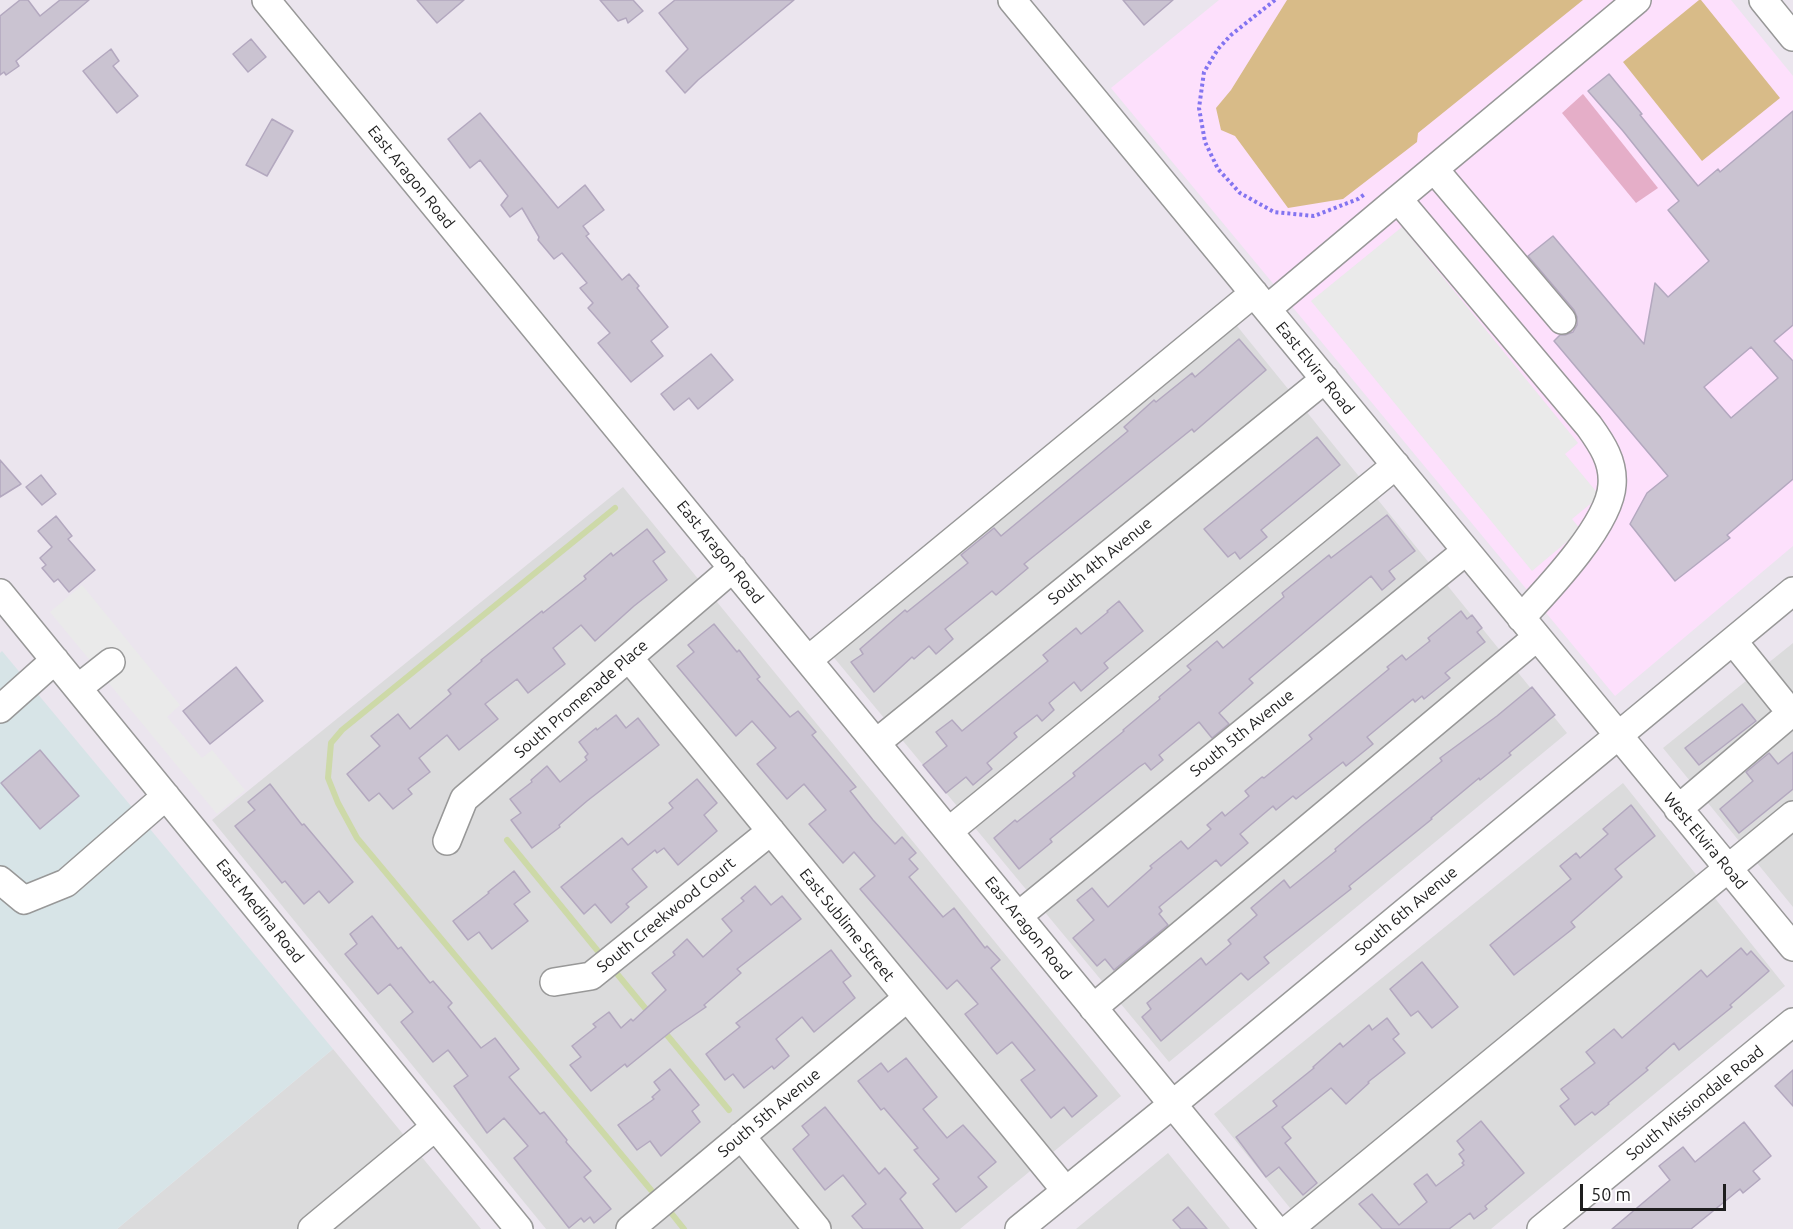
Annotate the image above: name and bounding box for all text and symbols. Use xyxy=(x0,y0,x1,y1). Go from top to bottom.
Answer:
street label: East Aragon Road xyxy=(364,122,458,232)
street label: East Elvira Road xyxy=(1272,318,1358,418)
street label: East Aragon Road xyxy=(673,497,767,607)
street label: South 4th Avenue xyxy=(1044,513,1156,609)
street label: South Promenade Place xyxy=(510,636,652,762)
street label: South 5th Avenue xyxy=(1186,685,1298,781)
street label: West Elvira Road xyxy=(1659,789,1751,893)
street label: South Creekwood Court xyxy=(593,853,739,977)
street label: East Medina Road xyxy=(212,855,308,967)
street label: South 6th Avenue xyxy=(1351,863,1461,959)
street label: East Sublime Street xyxy=(795,865,899,985)
street label: East Aragon Road xyxy=(981,873,1075,983)
street label: South Missiondale Road xyxy=(1622,1042,1768,1164)
street label: South 5th Avenue xyxy=(714,1065,824,1161)
scale bar xyxy=(1583,1172,1728,1210)
text: 50 m xyxy=(1591,1184,1631,1204)

